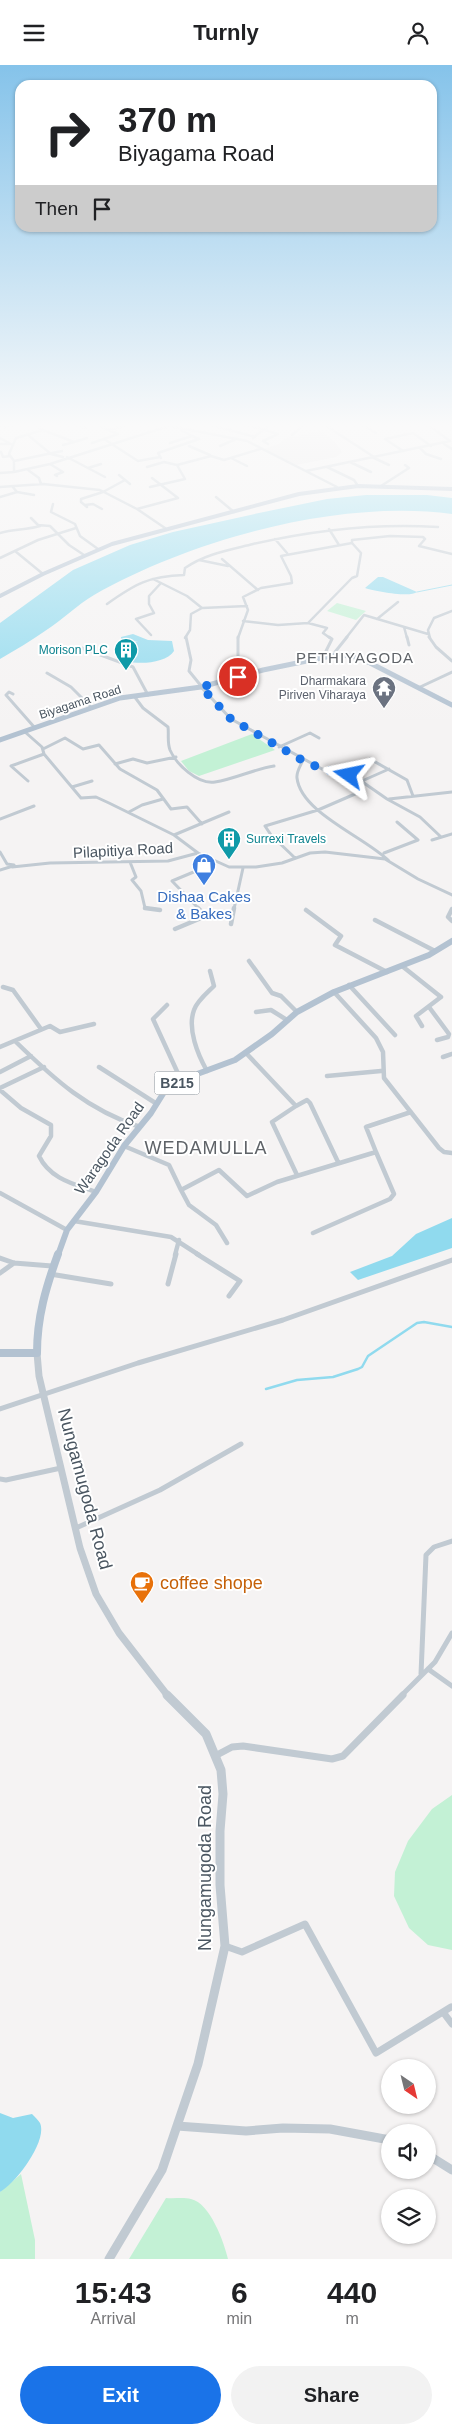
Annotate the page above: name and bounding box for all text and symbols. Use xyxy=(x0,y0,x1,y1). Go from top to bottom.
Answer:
icon: menu xyxy=(20,19,48,47)
icon: person xyxy=(404,19,432,47)
text: Turnly xyxy=(193,20,259,45)
icon: right xyxy=(35,100,100,165)
text: 370 m xyxy=(118,100,217,139)
text: Biyagama Road xyxy=(118,141,275,166)
icon: arrive xyxy=(88,195,116,223)
text: Then xyxy=(35,198,78,219)
building icon: Morison PLC xyxy=(113,637,139,671)
place label: Morison PLC xyxy=(39,643,108,657)
district label: PETHIYAGODA xyxy=(296,649,414,666)
pin xyxy=(217,656,259,698)
icon: arrive xyxy=(224,663,252,691)
place label: Dharmakara Piriven Viharaya xyxy=(279,674,366,702)
temple icon: Dharmakara Piriven Viharaya xyxy=(371,675,397,709)
street label: Biyagama Road xyxy=(37,682,123,722)
position arrow xyxy=(322,748,374,800)
building icon: Surrexi Travels xyxy=(216,826,242,860)
place label: Surrexi Travels xyxy=(246,832,326,846)
street label: Pilapitiya Road xyxy=(73,839,173,861)
shop icon: Dishaa Cakes & Bakes xyxy=(191,852,217,886)
place label: Dishaa Cakes & Bakes xyxy=(157,888,251,922)
road number: B215 xyxy=(154,1071,200,1095)
street label: Waragoda Road xyxy=(71,1099,147,1197)
district label: WEDAMULLA xyxy=(144,1138,268,1158)
street label: Nungamugoda Road xyxy=(54,1406,116,1572)
cafe icon: coffee shope xyxy=(129,1570,155,1604)
place label: coffee shope xyxy=(160,1573,263,1593)
street label: Nungamugoda Road xyxy=(195,1785,215,1951)
north arrow xyxy=(381,2059,436,2114)
map controls xyxy=(381,2059,436,2244)
button: sound xyxy=(381,2124,436,2179)
button: layers xyxy=(381,2189,436,2244)
text: 15:43 xyxy=(75,2276,152,2309)
text: 6 xyxy=(231,2276,248,2309)
text: 440 xyxy=(327,2276,377,2309)
text: Arrival xyxy=(91,2310,136,2327)
text: min xyxy=(226,2310,252,2327)
text: m xyxy=(345,2310,359,2327)
button: Exit xyxy=(20,2366,221,2424)
button: Share xyxy=(231,2366,432,2424)

